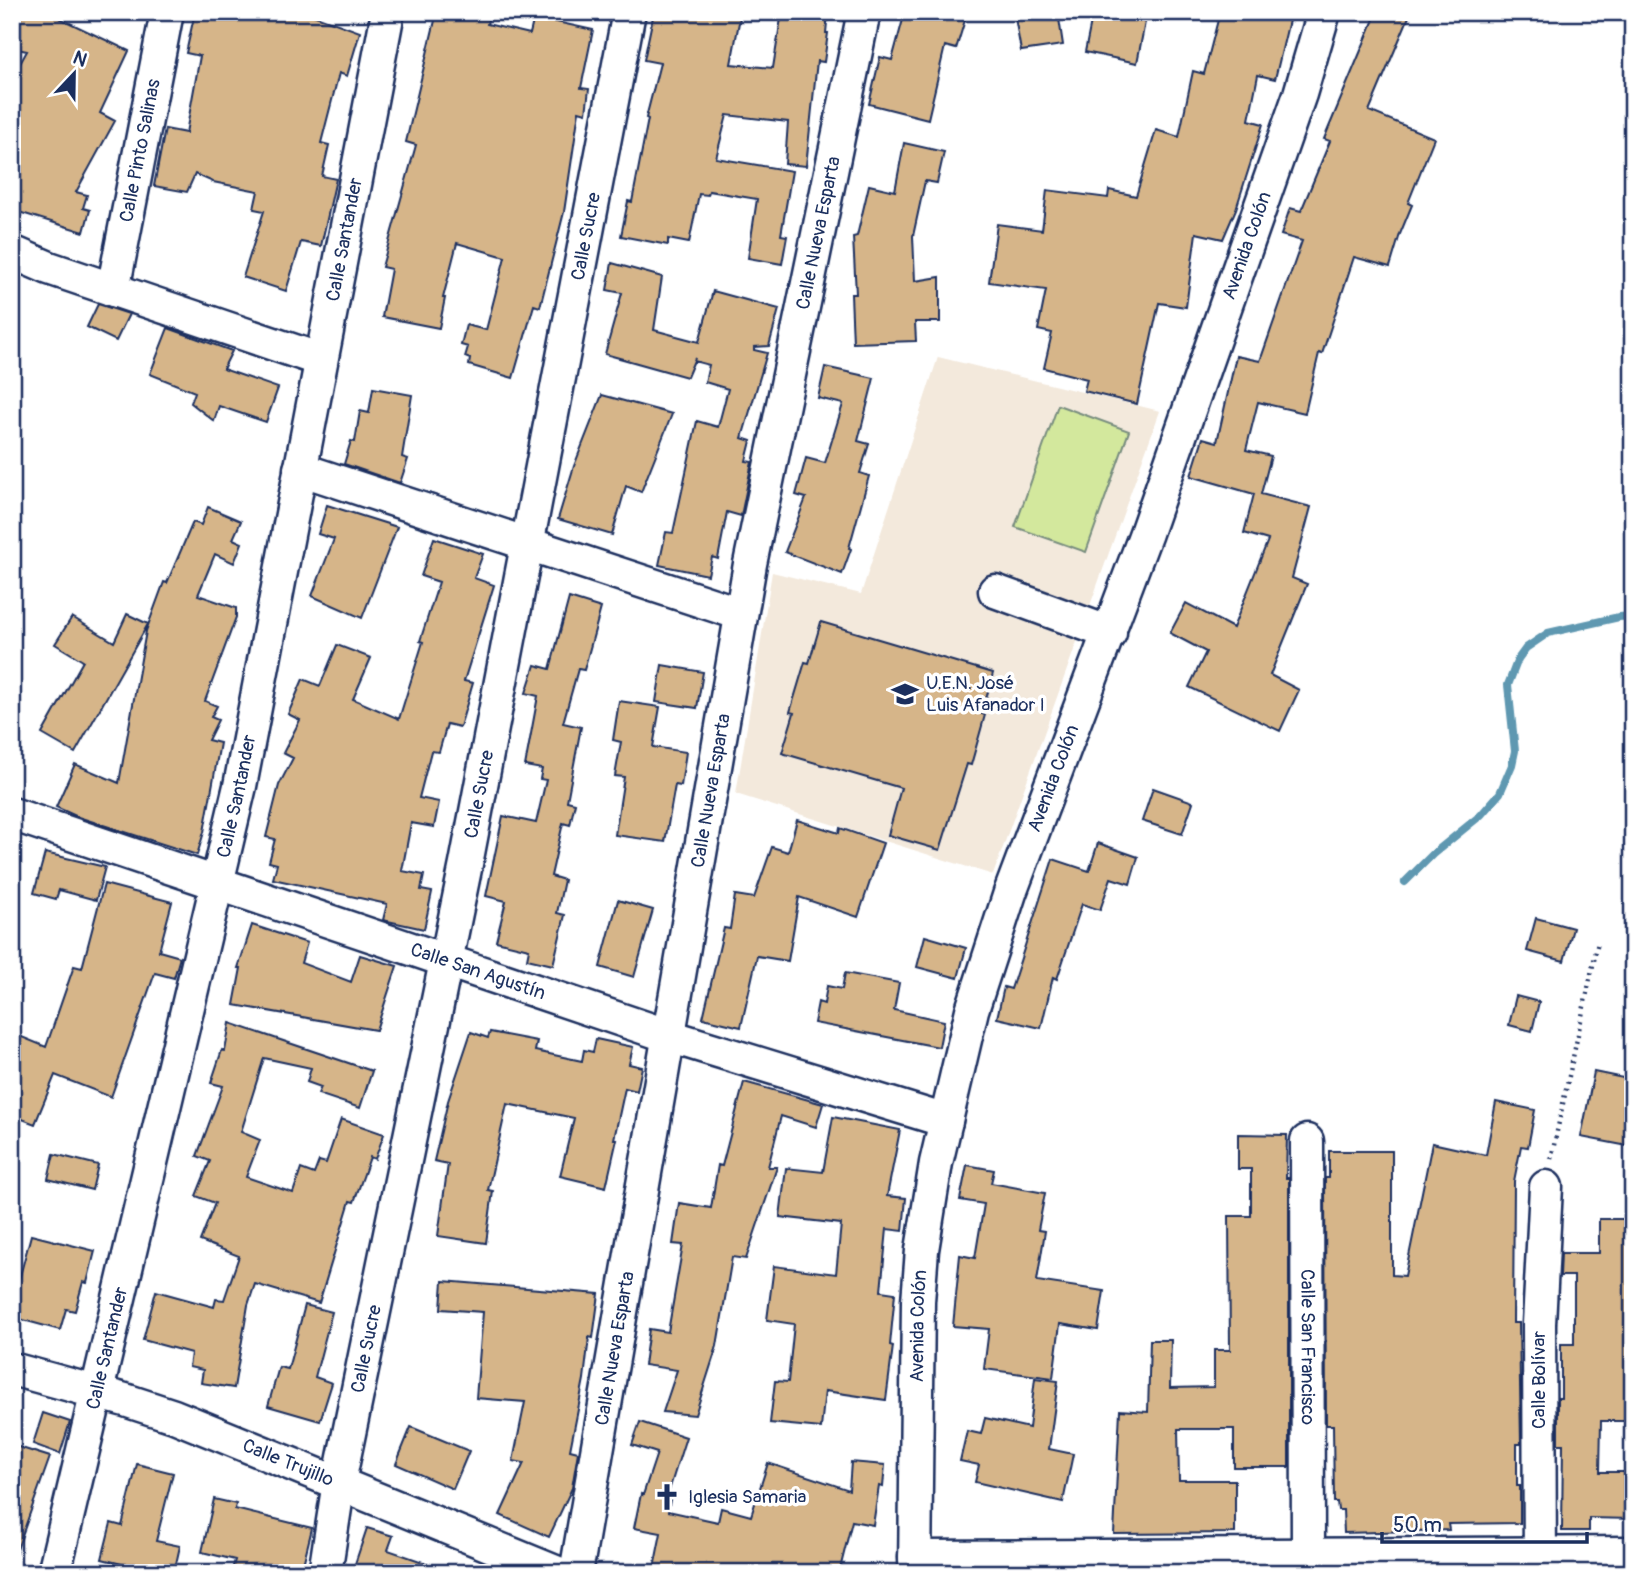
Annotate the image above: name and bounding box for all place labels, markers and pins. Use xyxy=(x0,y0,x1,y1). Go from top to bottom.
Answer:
place label: U.E.N. José Luis Afanador I xyxy=(926,671,1045,717)
school or university icon: U.E.N. José Luis Afanador I xyxy=(890,679,920,709)
church icon: Iglesia Samaria xyxy=(652,1482,682,1512)
place label: Iglesia Samaria xyxy=(688,1485,806,1509)

